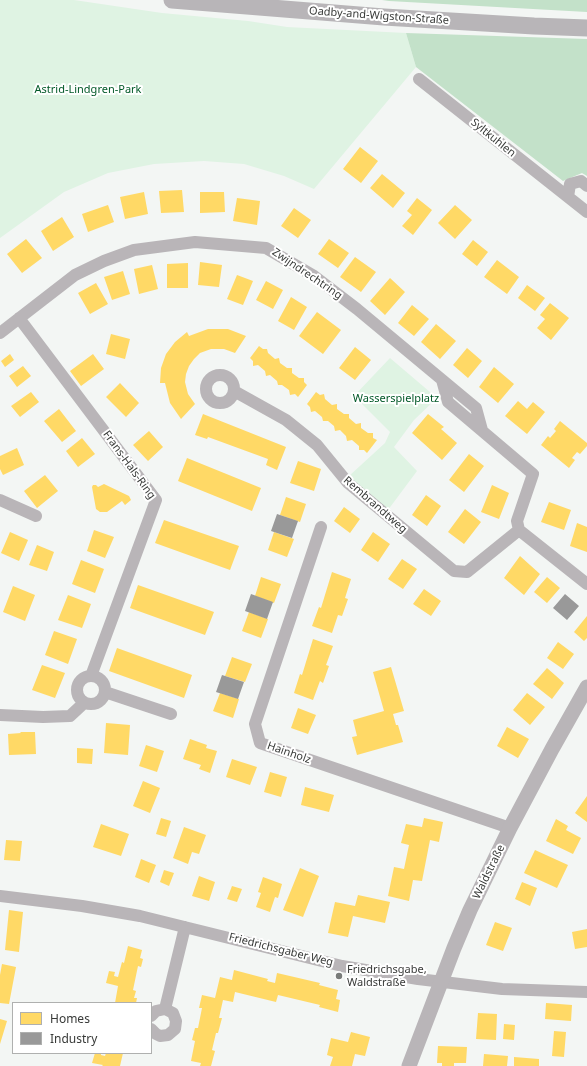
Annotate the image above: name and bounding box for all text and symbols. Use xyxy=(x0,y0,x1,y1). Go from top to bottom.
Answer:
street label: Oadby-and-Wigston-Straße xyxy=(309,5,449,27)
park label: Astrid-Lindgren-Park xyxy=(35,83,141,97)
street label: Syltkuhlen xyxy=(468,116,518,160)
street label: Zwijndrechtring xyxy=(269,246,345,302)
park label: Wasserspielplatz xyxy=(353,392,439,406)
street label: Frans-Hals-Ring xyxy=(100,428,158,502)
street label: Rembrandtweg xyxy=(341,474,409,536)
street label: Hainholz xyxy=(265,739,313,767)
street label: Waldstraße xyxy=(470,843,508,901)
street label: Friedrichsgaber Weg xyxy=(227,931,335,969)
place label: Friedrichsgabe, Waldstraße xyxy=(347,963,427,989)
marker: Friedrichsgabe, Waldstraße xyxy=(334,971,344,981)
legend xyxy=(12,1002,152,1054)
text: Homes xyxy=(50,1010,90,1027)
text: Industry xyxy=(50,1030,97,1047)

